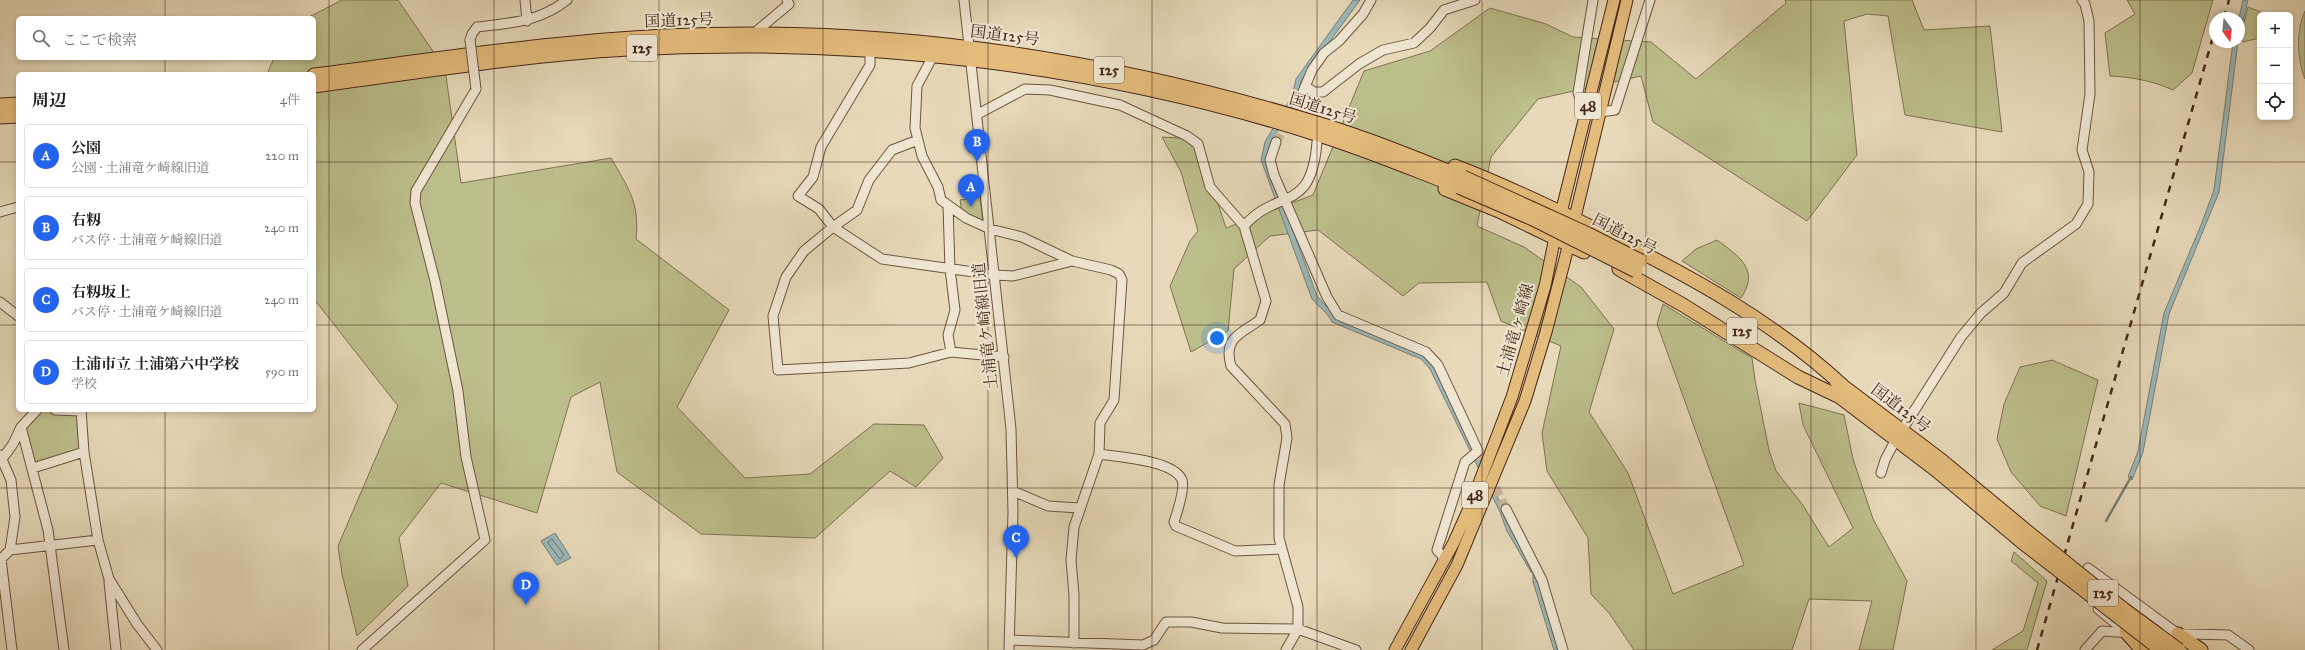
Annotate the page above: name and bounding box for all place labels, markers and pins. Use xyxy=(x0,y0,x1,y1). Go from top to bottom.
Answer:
pin: B xyxy=(964,129,990,162)
pin: A xyxy=(958,174,984,207)
pin: C xyxy=(1003,525,1029,558)
pin: D xyxy=(513,572,539,605)

